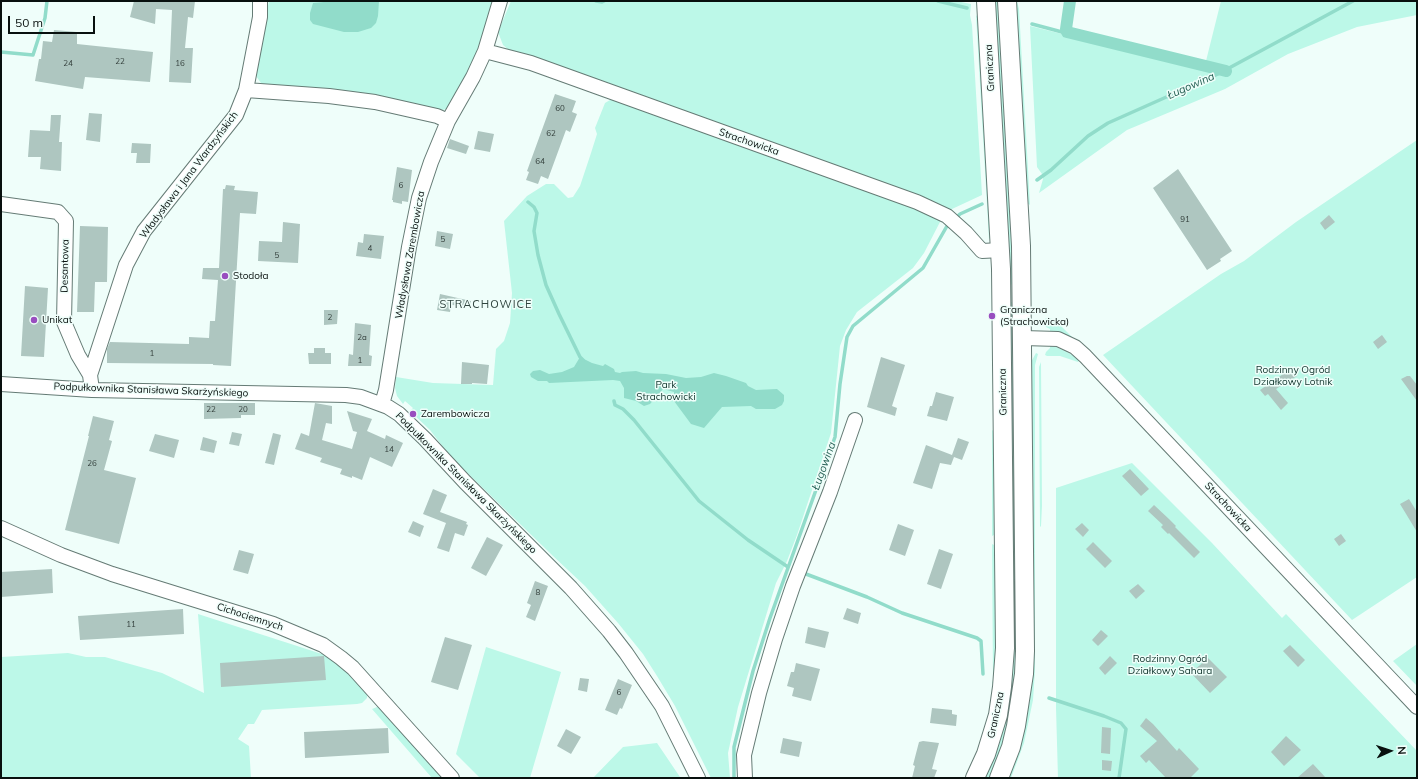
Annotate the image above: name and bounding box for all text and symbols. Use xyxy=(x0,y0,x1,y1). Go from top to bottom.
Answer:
scale bar xyxy=(10,8,97,34)
text: 50 m xyxy=(15,15,43,30)
street label: Graniczna xyxy=(983,44,997,92)
house number: 22 xyxy=(115,57,125,67)
house number: 24 xyxy=(63,59,73,69)
house number: 16 xyxy=(175,59,185,69)
water label: Ługowina xyxy=(1165,70,1217,102)
house number: 60 xyxy=(555,104,565,114)
street label: Władysława i Jana Wardzyńskich xyxy=(137,109,241,241)
street label: Strachowicka xyxy=(717,126,781,158)
house number: 62 xyxy=(546,129,556,139)
house number: 64 xyxy=(535,157,545,167)
house number: 6 xyxy=(399,181,403,191)
street label: Władysława Zarembowicza xyxy=(393,190,427,320)
house number: 91 xyxy=(1180,215,1190,225)
house number: 5 xyxy=(441,235,445,245)
street label: Desantowa xyxy=(59,239,71,293)
house number: 4 xyxy=(368,244,372,254)
house number: 5 xyxy=(275,251,279,261)
place label: Stodoła xyxy=(233,270,268,282)
marker: Stodoła xyxy=(220,271,230,281)
district label: STRACHOWICE xyxy=(439,298,533,312)
place label: Graniczna (Strachowicka) xyxy=(1000,304,1069,328)
marker: Graniczna (Strachowicka) xyxy=(987,311,997,321)
house number: 2 xyxy=(328,313,332,323)
place label: Unikat xyxy=(42,314,72,326)
marker: Unikat xyxy=(29,315,39,325)
house number: 2a xyxy=(357,333,367,343)
house number: 1 xyxy=(150,349,154,359)
house number: 1 xyxy=(358,356,362,366)
park label: Rodzinny Ogród Działkowy Lotnik xyxy=(1254,364,1332,388)
street label: Graniczna xyxy=(997,368,1009,416)
park label: Park Strachowicki xyxy=(636,379,696,402)
street label: Podpułkownika Stanisława Skarżyńskiego xyxy=(53,381,249,399)
house number: 22 xyxy=(206,405,216,415)
house number: 20 xyxy=(238,405,248,415)
place label: Zarembowicza xyxy=(421,408,489,420)
marker: Zarembowicza xyxy=(408,409,418,419)
street label: Podpułkownika Stanisława Skarżyńskiego xyxy=(393,410,539,556)
water label: Ługowina xyxy=(809,440,839,492)
house number: 14 xyxy=(384,445,394,455)
house number: 26 xyxy=(87,459,97,469)
street label: Strachowicka xyxy=(1202,480,1254,534)
house number: 8 xyxy=(536,588,540,598)
street label: Cichociemnych xyxy=(215,601,285,633)
house number: 11 xyxy=(126,620,136,630)
park label: Rodzinny Ogród Działkowy Sahara xyxy=(1128,653,1212,676)
house number: 6 xyxy=(617,688,621,698)
street label: Graniczna xyxy=(985,691,1007,739)
north arrow xyxy=(1370,731,1410,771)
text: N xyxy=(1395,746,1409,755)

